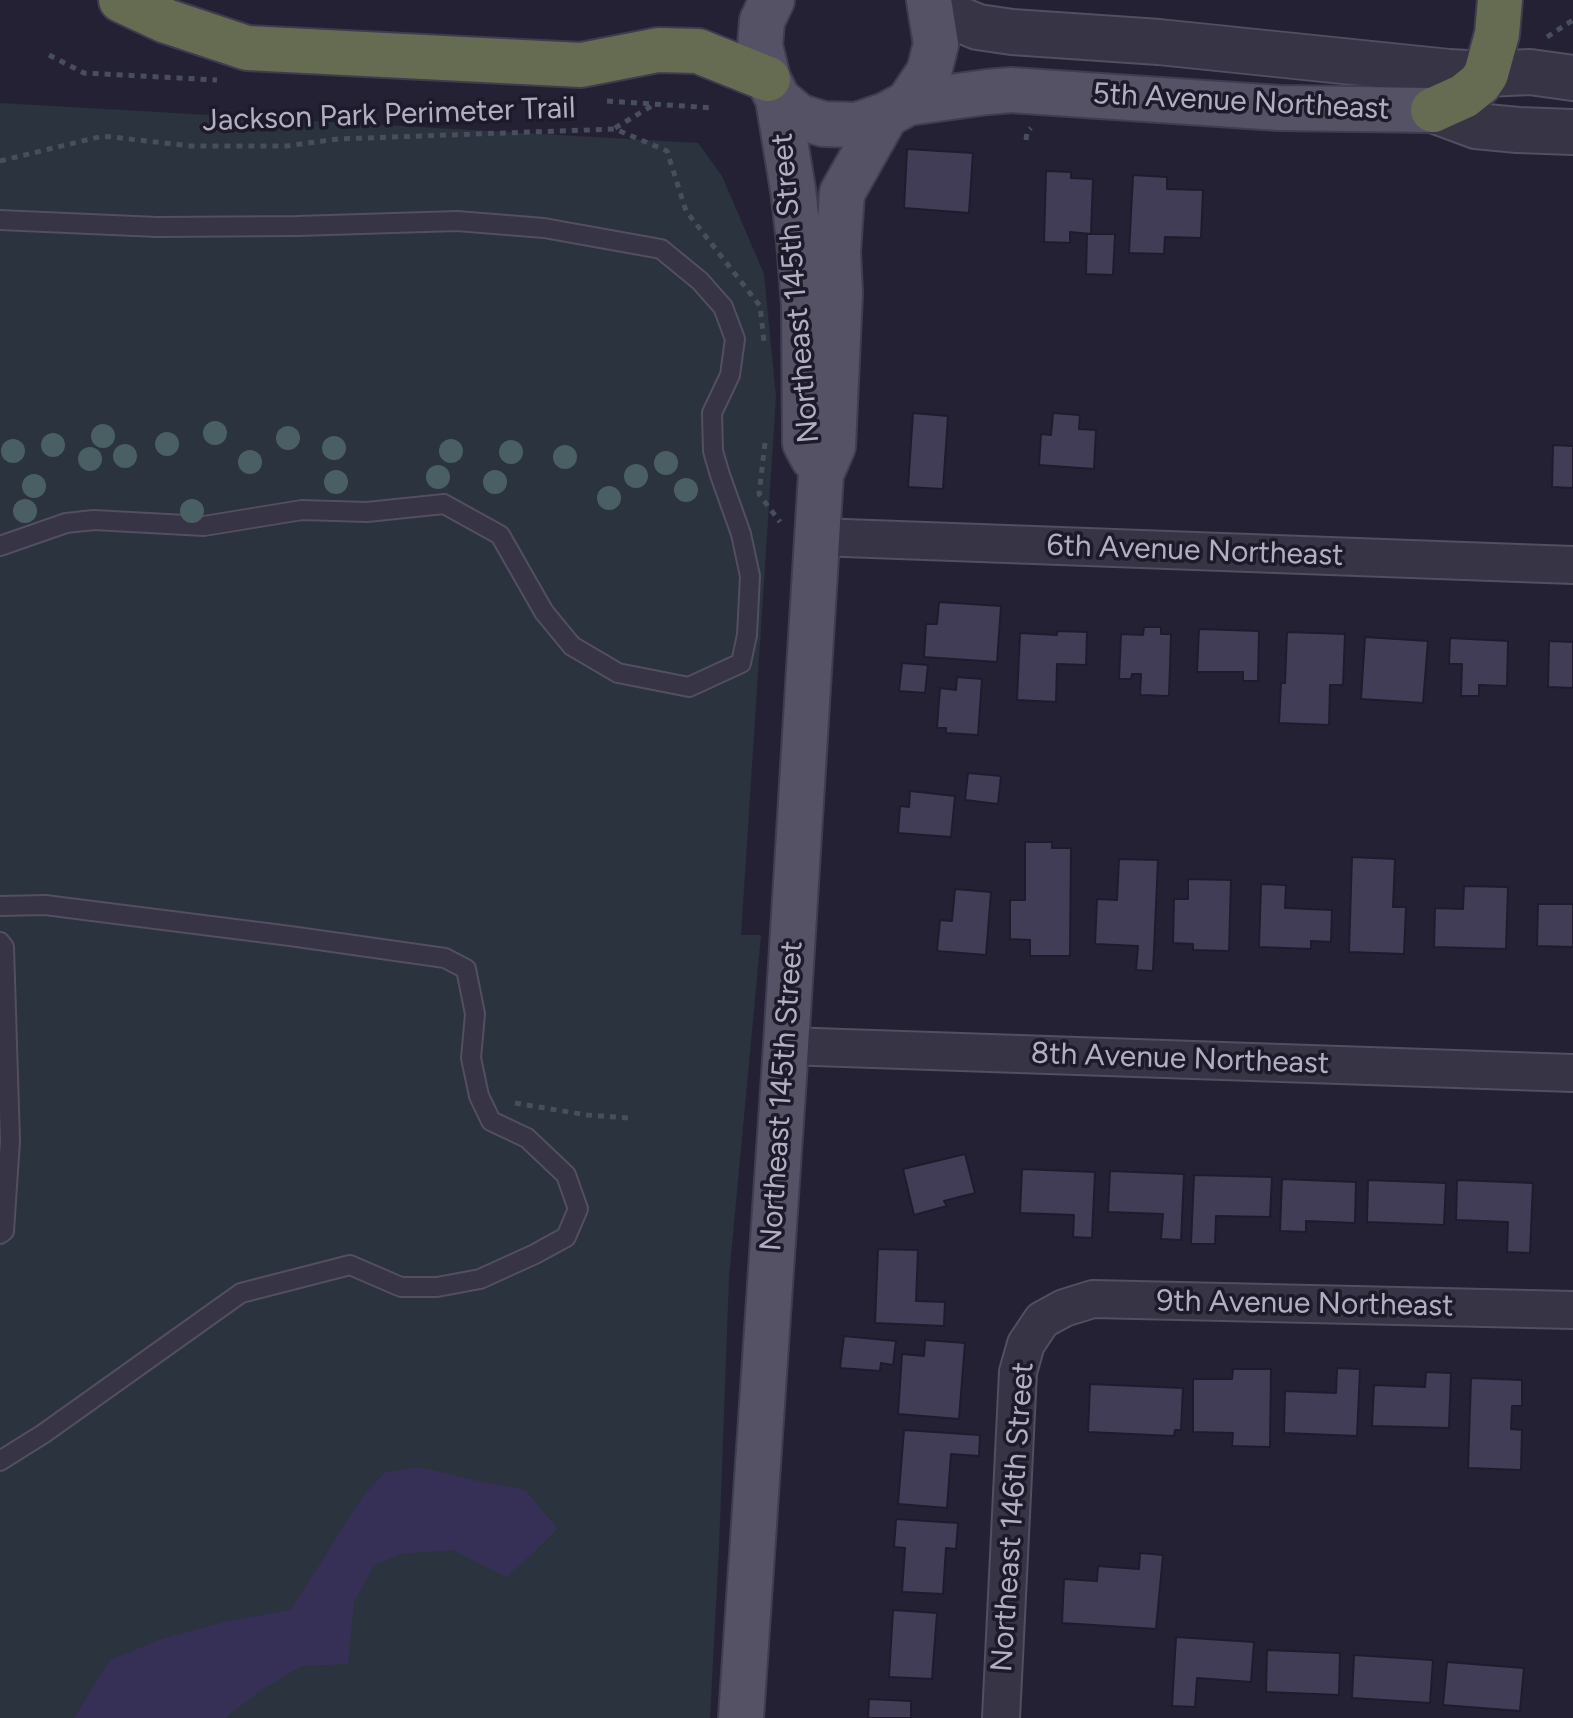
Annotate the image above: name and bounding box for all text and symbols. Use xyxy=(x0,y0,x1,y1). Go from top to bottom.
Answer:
street label: 5th Avenue Northeast xyxy=(1092,76,1390,128)
street label: Jackson Park Perimeter Trail xyxy=(202,90,576,140)
street label: Northeast 145th Street xyxy=(765,132,827,444)
street label: 6th Avenue Northeast xyxy=(1046,528,1344,574)
street label: Northeast 145th Street xyxy=(753,940,811,1252)
street label: 8th Avenue Northeast xyxy=(1030,1036,1330,1082)
street label: 9th Avenue Northeast xyxy=(1156,1283,1454,1325)
street label: Northeast 146th Street xyxy=(984,1361,1042,1673)

